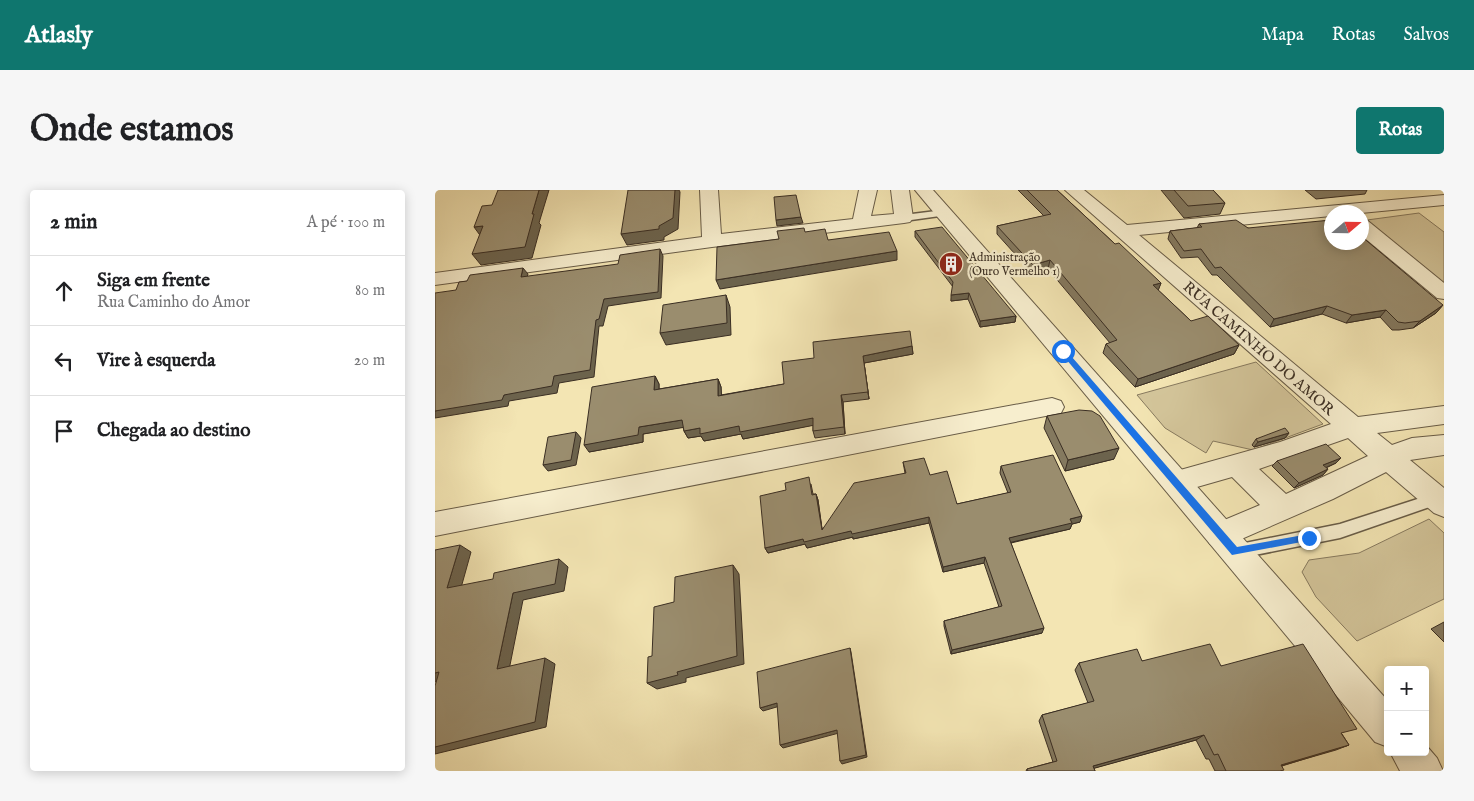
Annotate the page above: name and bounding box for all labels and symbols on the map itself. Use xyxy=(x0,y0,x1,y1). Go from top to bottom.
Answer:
north arrow xyxy=(1324,205,1369,250)
place label: Administração (Ouro Vermelho 1) xyxy=(968,250,1060,279)
building icon: Administração (Ouro Vermelho 1) xyxy=(938,251,964,277)
street label: RUA CAMINHO DO AMOR xyxy=(1179,277,1339,420)
route start xyxy=(1052,340,1075,363)
route end xyxy=(1298,527,1321,550)

